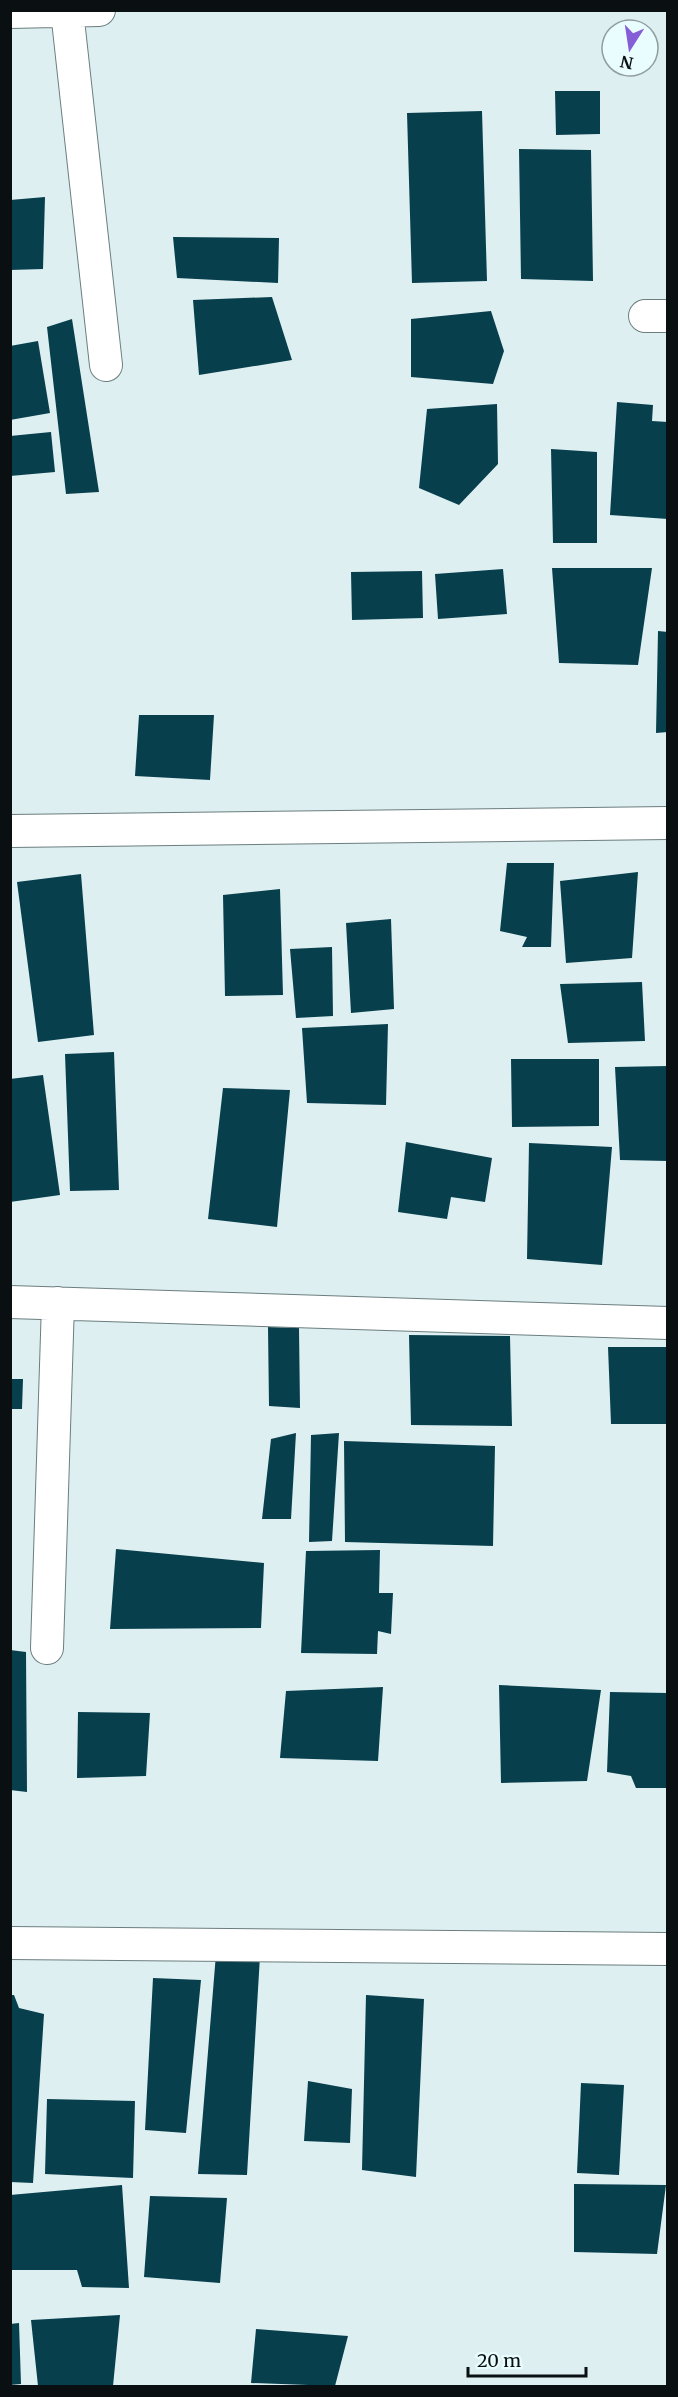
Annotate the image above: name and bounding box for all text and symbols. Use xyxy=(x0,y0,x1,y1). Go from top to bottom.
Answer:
north arrow xyxy=(600,18,660,78)
text: N xyxy=(618,52,635,74)
scale bar xyxy=(468,2340,586,2378)
text: 20 m xyxy=(477,2349,521,2372)

